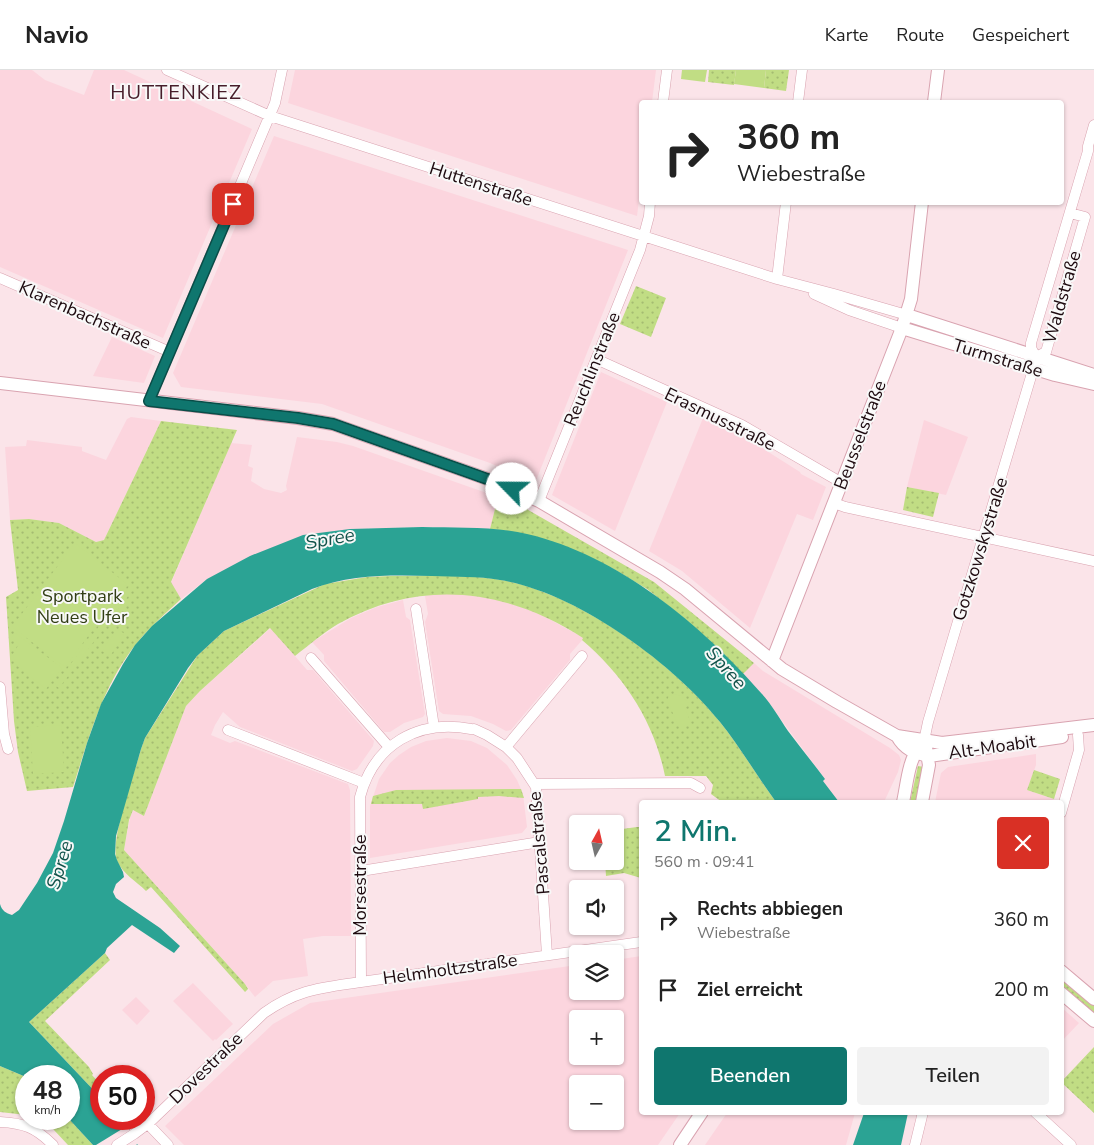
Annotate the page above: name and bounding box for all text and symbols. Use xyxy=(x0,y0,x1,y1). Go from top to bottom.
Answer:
text: Navio xyxy=(25,19,89,51)
text: Karte xyxy=(825,23,868,47)
text: Route xyxy=(896,23,944,47)
text: Gespeichert xyxy=(972,23,1069,47)
district label: HUTTENKIEZ xyxy=(110,79,242,106)
text: 360 m xyxy=(737,114,840,161)
icon: right xyxy=(654,120,719,185)
street label: Huttenstraße xyxy=(426,156,536,212)
text: Wiebestraße xyxy=(737,159,865,189)
pin xyxy=(212,183,254,225)
icon: arrive xyxy=(219,190,247,218)
street label: Waldstraße xyxy=(1037,248,1087,346)
street label: Klarenbachstraße xyxy=(15,275,155,355)
street label: Reuchlinstraße xyxy=(558,308,626,430)
street label: Turmstraße xyxy=(950,333,1046,383)
street label: Beusselstraße xyxy=(828,377,892,493)
street label: Erasmusstraße xyxy=(661,382,779,456)
position arrow xyxy=(485,462,537,514)
street label: Gotzkowskystraße xyxy=(947,474,1013,624)
water label: Spree xyxy=(303,522,357,556)
park label: Sportpark Neues Ufer xyxy=(37,584,128,629)
water label: Spree xyxy=(700,641,752,695)
street label: Alt-Moabit xyxy=(947,729,1038,765)
street label: Pascalstraße xyxy=(523,790,555,896)
text: 2 Min. xyxy=(654,811,737,852)
north arrow xyxy=(569,815,624,870)
map controls xyxy=(569,815,624,1130)
button: close xyxy=(997,817,1049,869)
street label: Morsestraße xyxy=(348,834,372,936)
water label: Spree xyxy=(40,837,80,893)
text: 560 m · 09:41 xyxy=(654,851,755,873)
button: sound xyxy=(569,880,624,935)
text: Rechts abbiegen xyxy=(697,896,843,922)
icon: right xyxy=(654,906,682,934)
text: 360 m xyxy=(994,907,1049,933)
text: Wiebestraße xyxy=(697,922,790,944)
button: layers xyxy=(569,945,624,1000)
street label: Helmholtzstraße xyxy=(381,948,519,990)
icon: arrive xyxy=(654,976,682,1004)
text: Ziel erreicht xyxy=(697,977,802,1003)
text: 200 m xyxy=(994,977,1049,1003)
button: + xyxy=(569,1010,624,1065)
street label: Dovestraße xyxy=(164,1027,248,1109)
button: Beenden xyxy=(654,1047,847,1105)
button: Teilen xyxy=(857,1047,1049,1105)
speed limit sign: 50 xyxy=(90,1065,155,1130)
text: 48 xyxy=(32,1074,63,1108)
button: − xyxy=(569,1075,624,1130)
text: km/h xyxy=(34,1102,61,1118)

